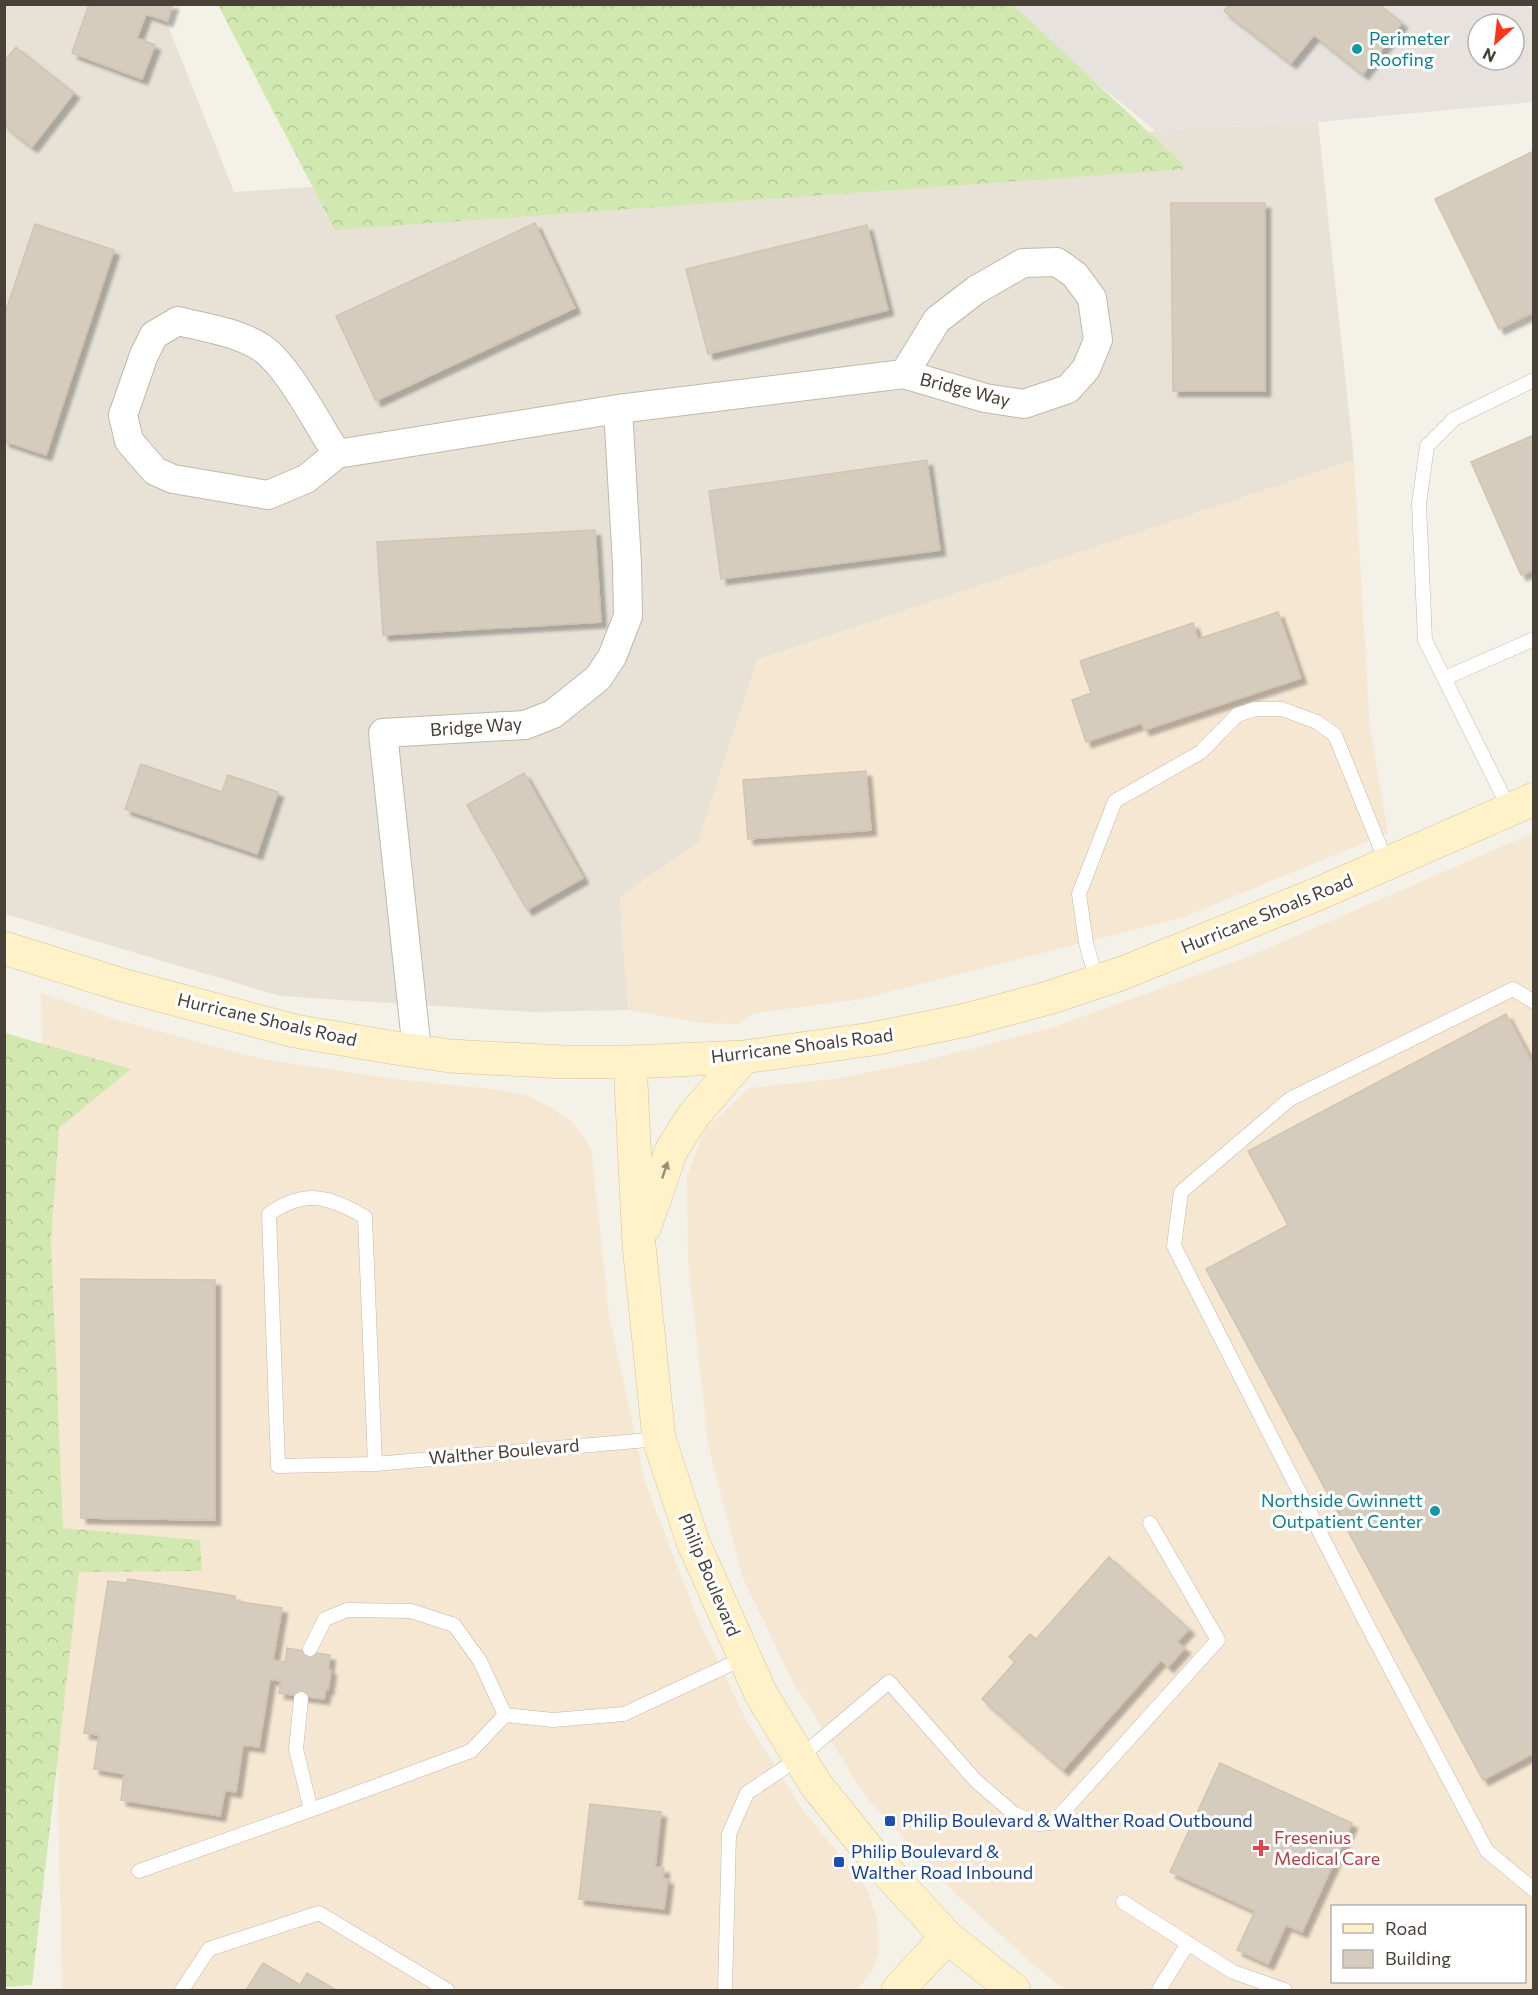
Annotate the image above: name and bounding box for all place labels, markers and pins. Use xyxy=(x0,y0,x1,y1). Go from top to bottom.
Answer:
place label: Perimeter Roofing xyxy=(1369,27,1450,70)
marker: Perimeter Roofing xyxy=(1350,42,1364,56)
place label: Northside Gwinnett Outpatient Center xyxy=(1261,1489,1423,1532)
marker: Northside Gwinnett Outpatient Center xyxy=(1428,1504,1442,1518)
place label: Philip Boulevard & Walther Road Outbound xyxy=(902,1809,1253,1831)
marker: Philip Boulevard & Walther Road Outbound xyxy=(883,1814,897,1828)
place label: Fresenius Medical Care xyxy=(1274,1826,1380,1869)
marker: Fresenius Medical Care xyxy=(1252,1839,1270,1857)
place label: Philip Boulevard & Walther Road Inbound xyxy=(851,1840,1033,1883)
marker: Philip Boulevard & Walther Road Inbound xyxy=(832,1855,846,1869)

